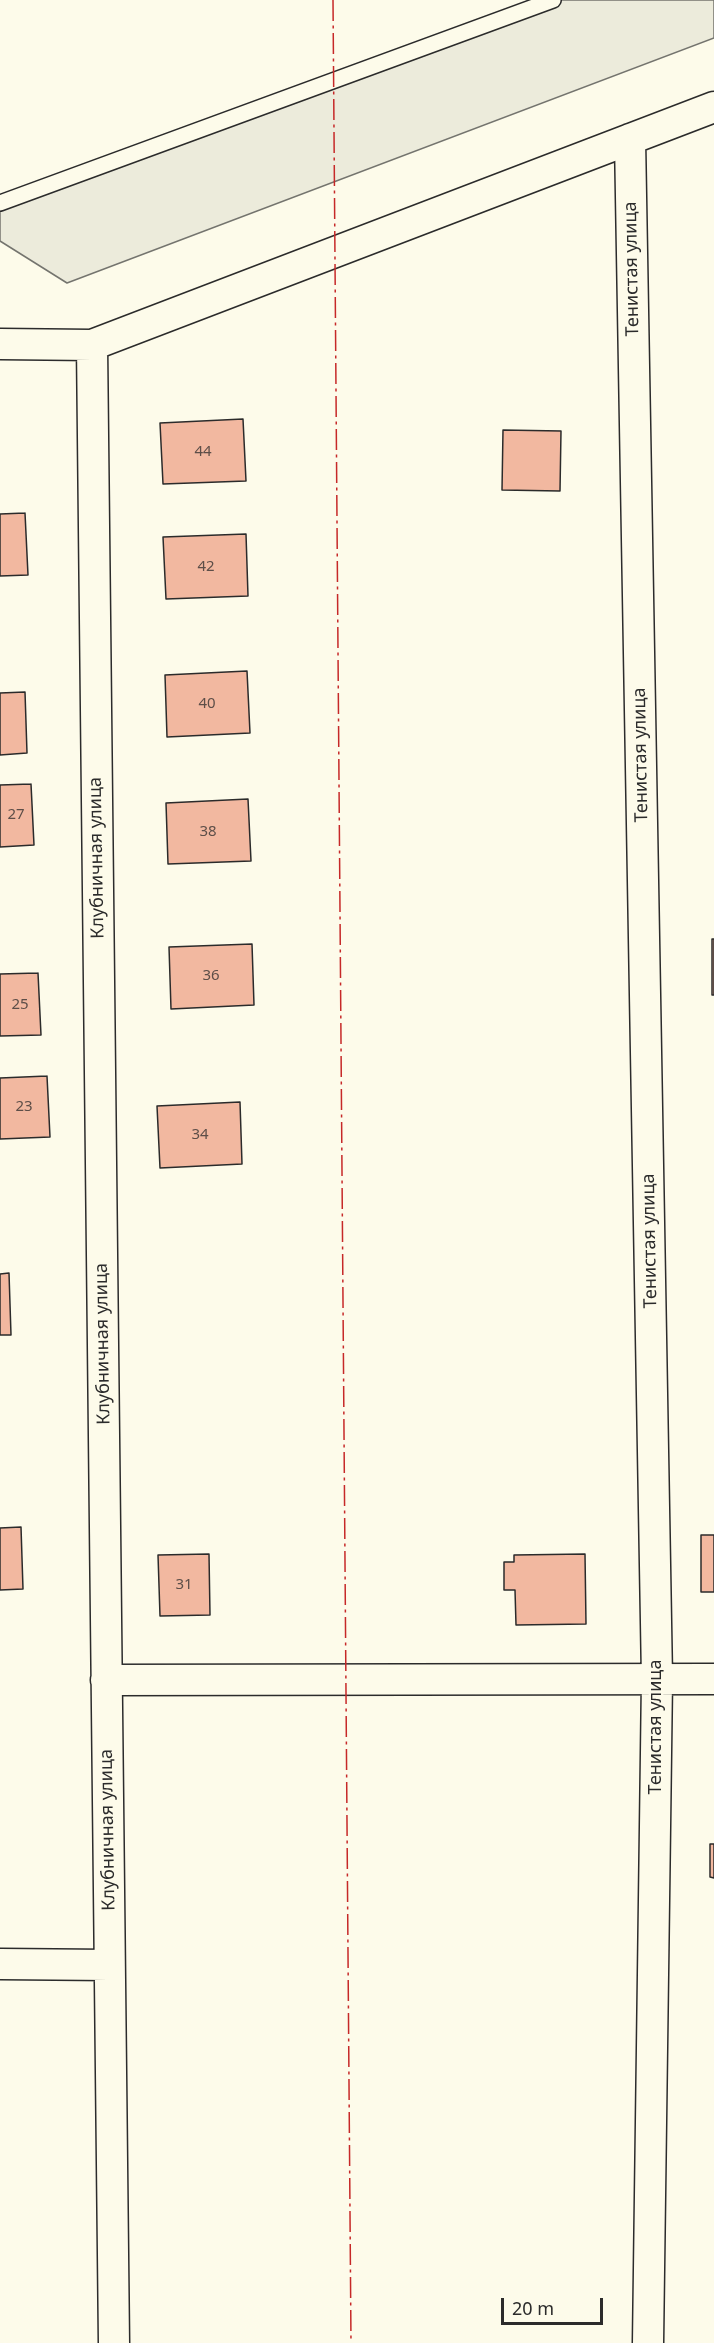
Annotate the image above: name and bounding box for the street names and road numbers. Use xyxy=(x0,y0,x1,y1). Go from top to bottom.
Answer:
street label: Тенистая улица xyxy=(620,201,644,337)
street label: Тенистая улица xyxy=(629,687,653,823)
street label: Клубничная улица xyxy=(85,777,109,939)
street label: Тенистая улица xyxy=(638,1173,662,1309)
street label: Клубничная улица xyxy=(91,1263,115,1425)
street label: Тенистая улица xyxy=(645,1660,667,1794)
street label: Клубничная улица xyxy=(96,1749,120,1911)

